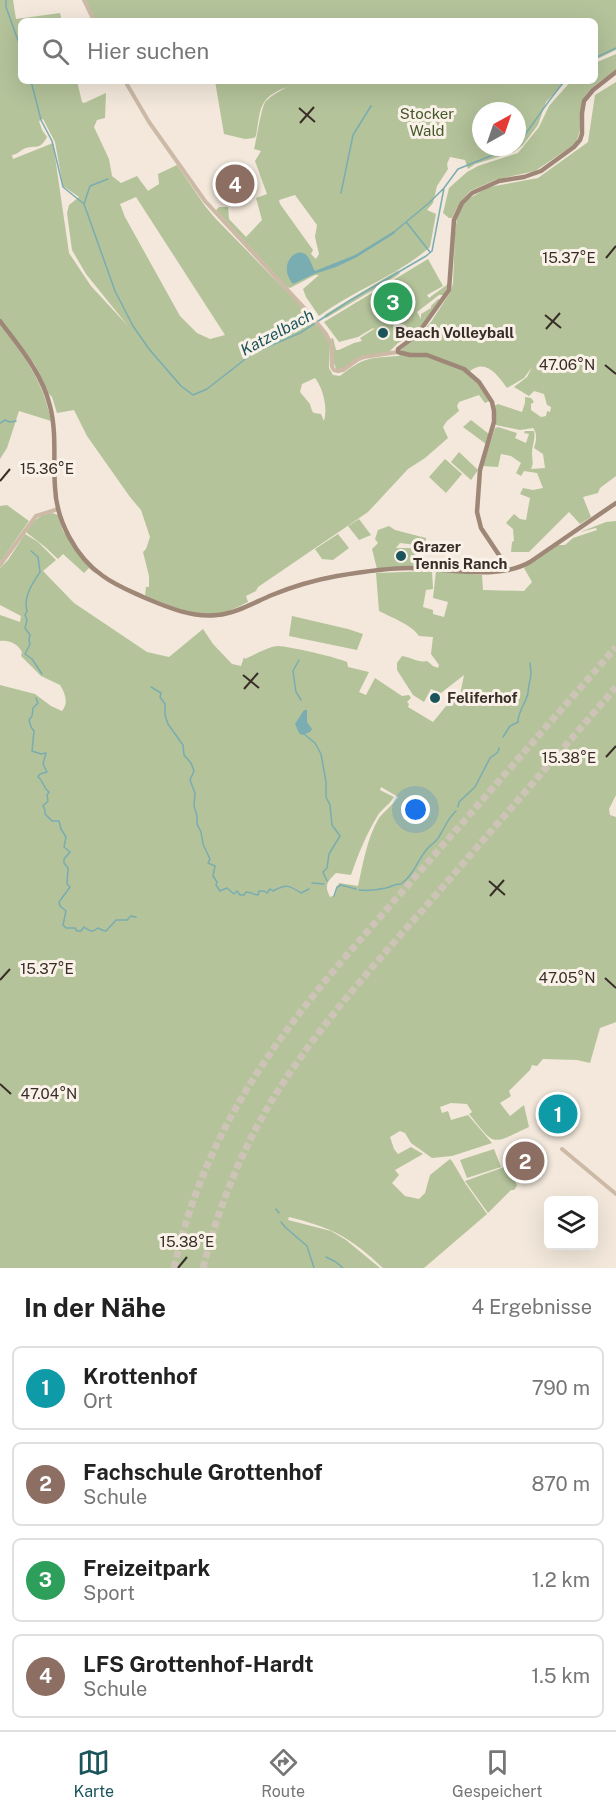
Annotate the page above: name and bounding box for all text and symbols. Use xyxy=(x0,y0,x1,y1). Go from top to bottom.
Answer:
search box xyxy=(18,18,598,84)
icon: search xyxy=(39,35,72,68)
text: Hier suchen xyxy=(87,38,209,64)
north arrow xyxy=(472,102,526,156)
park label: Stocker Wald xyxy=(400,105,454,139)
pin: 4 xyxy=(216,162,254,207)
text: 15.37°E xyxy=(542,249,596,266)
pin: 3 xyxy=(374,280,412,324)
water label: Katzelbach xyxy=(237,305,317,360)
place label: Beach Volleyball xyxy=(395,324,514,341)
marker: Beach Volleyball xyxy=(376,326,390,340)
text: 47.06°N xyxy=(539,356,595,373)
text: 15.36°E xyxy=(20,460,74,477)
place label: Grazer Tennis Ranch xyxy=(413,538,508,572)
marker: Grazer Tennis Ranch xyxy=(394,549,408,563)
place label: Feliferhof xyxy=(447,689,517,706)
marker: Feliferhof xyxy=(428,691,442,705)
text: 15.38°E xyxy=(542,749,596,766)
your location xyxy=(401,795,430,824)
text: 15.37°E xyxy=(20,960,74,977)
text: 47.05°N xyxy=(538,969,596,986)
text: 47.04°N xyxy=(21,1085,77,1102)
pin: 1 xyxy=(538,1092,578,1136)
pin: 2 xyxy=(506,1138,544,1184)
map controls xyxy=(544,1196,598,1250)
button: layers xyxy=(544,1196,598,1250)
text: 15.38°E xyxy=(160,1233,214,1250)
text: In der Nähe xyxy=(24,1292,166,1323)
text: 4 Ergebnisse xyxy=(472,1295,592,1319)
text: Krottenhof xyxy=(83,1363,197,1389)
text: 1 xyxy=(41,1376,50,1400)
text: 790 m xyxy=(532,1376,590,1400)
text: Ort xyxy=(83,1389,113,1413)
text: Fachschule Grottenhof xyxy=(83,1459,323,1485)
text: 2 xyxy=(39,1472,52,1496)
text: 870 m xyxy=(531,1472,590,1496)
text: Schule xyxy=(83,1485,147,1509)
text: Freizeitpark xyxy=(83,1555,210,1581)
text: 3 xyxy=(39,1568,52,1592)
text: 1.2 km xyxy=(532,1568,590,1592)
text: Sport xyxy=(83,1581,135,1605)
text: LFS Grottenhof-Hardt xyxy=(83,1651,314,1677)
text: 4 xyxy=(39,1664,52,1688)
text: 1.5 km xyxy=(531,1664,590,1688)
text: Schule xyxy=(83,1677,147,1701)
tab: Karte xyxy=(73,1746,114,1801)
tab: Route xyxy=(261,1746,305,1801)
tab: Gespeichert xyxy=(452,1746,543,1801)

